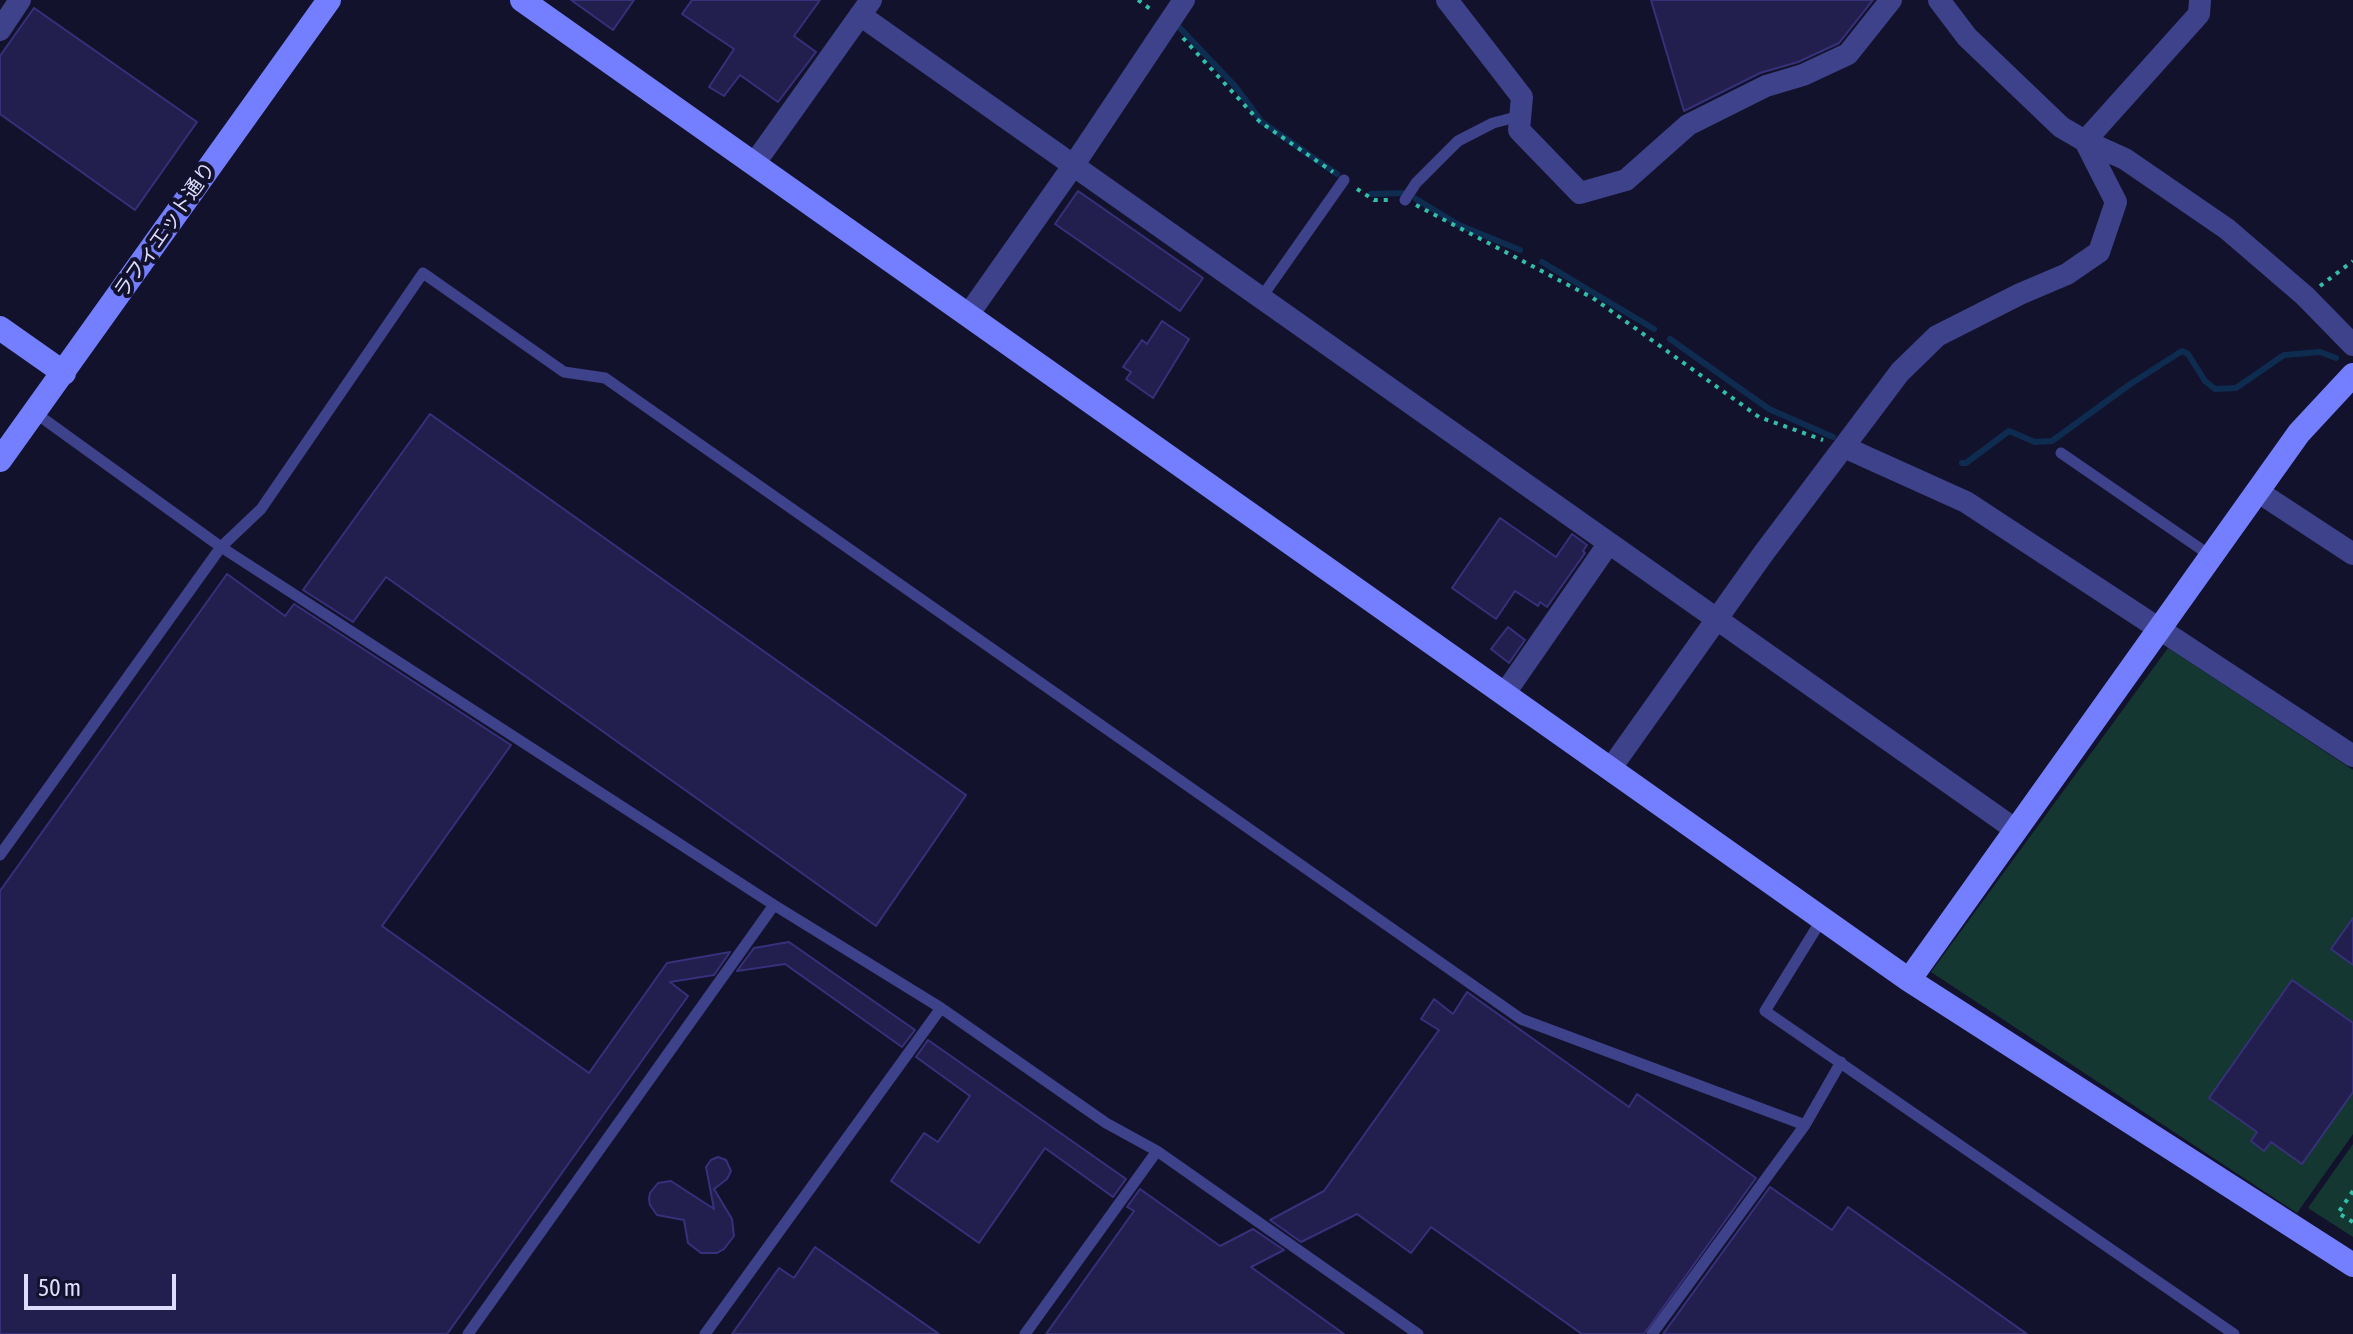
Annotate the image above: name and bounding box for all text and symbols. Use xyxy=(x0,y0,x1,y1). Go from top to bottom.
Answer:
street label: ラフィエット通り xyxy=(109,158,221,302)
scale bar xyxy=(28,1258,180,1308)
text: 50 m xyxy=(38,1274,81,1301)

